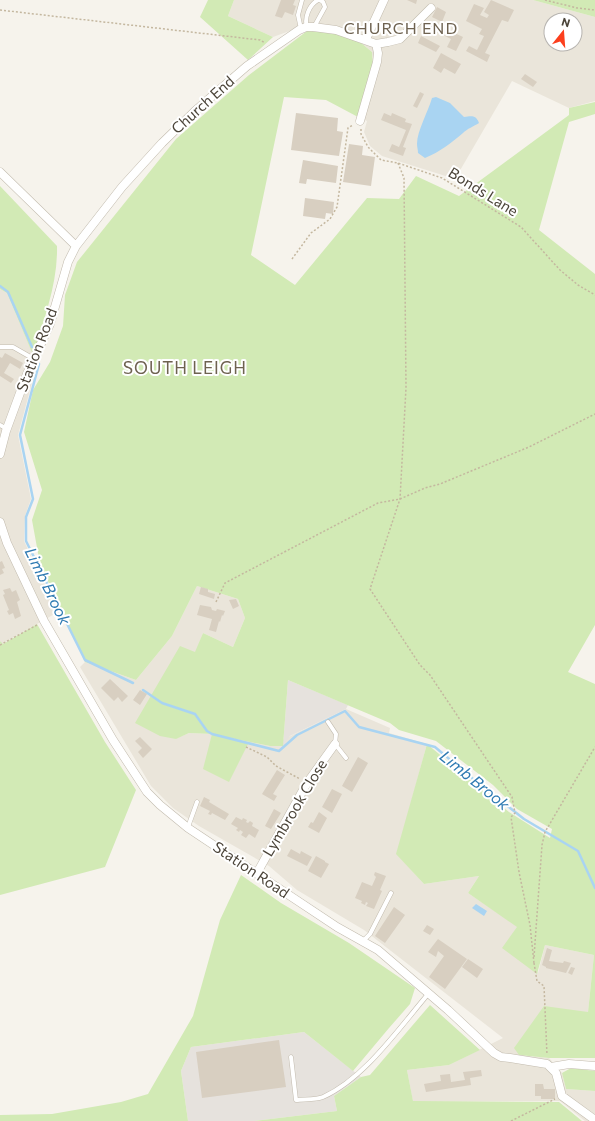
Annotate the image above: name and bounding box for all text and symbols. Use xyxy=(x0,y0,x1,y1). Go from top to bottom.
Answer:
north arrow xyxy=(543,12,583,52)
text: N xyxy=(560,15,572,29)
district label: CHURCH END xyxy=(344,18,458,37)
street label: Church End xyxy=(167,71,237,137)
street label: Bonds Lane xyxy=(445,163,522,220)
street label: Station Road xyxy=(12,305,60,394)
district label: SOUTH LEIGH xyxy=(123,357,247,378)
water label: Limb Brook xyxy=(21,544,76,628)
water label: Limb Brook xyxy=(437,746,514,814)
street label: Lymbrook Close xyxy=(258,756,330,859)
street label: Station Road xyxy=(210,837,293,901)

